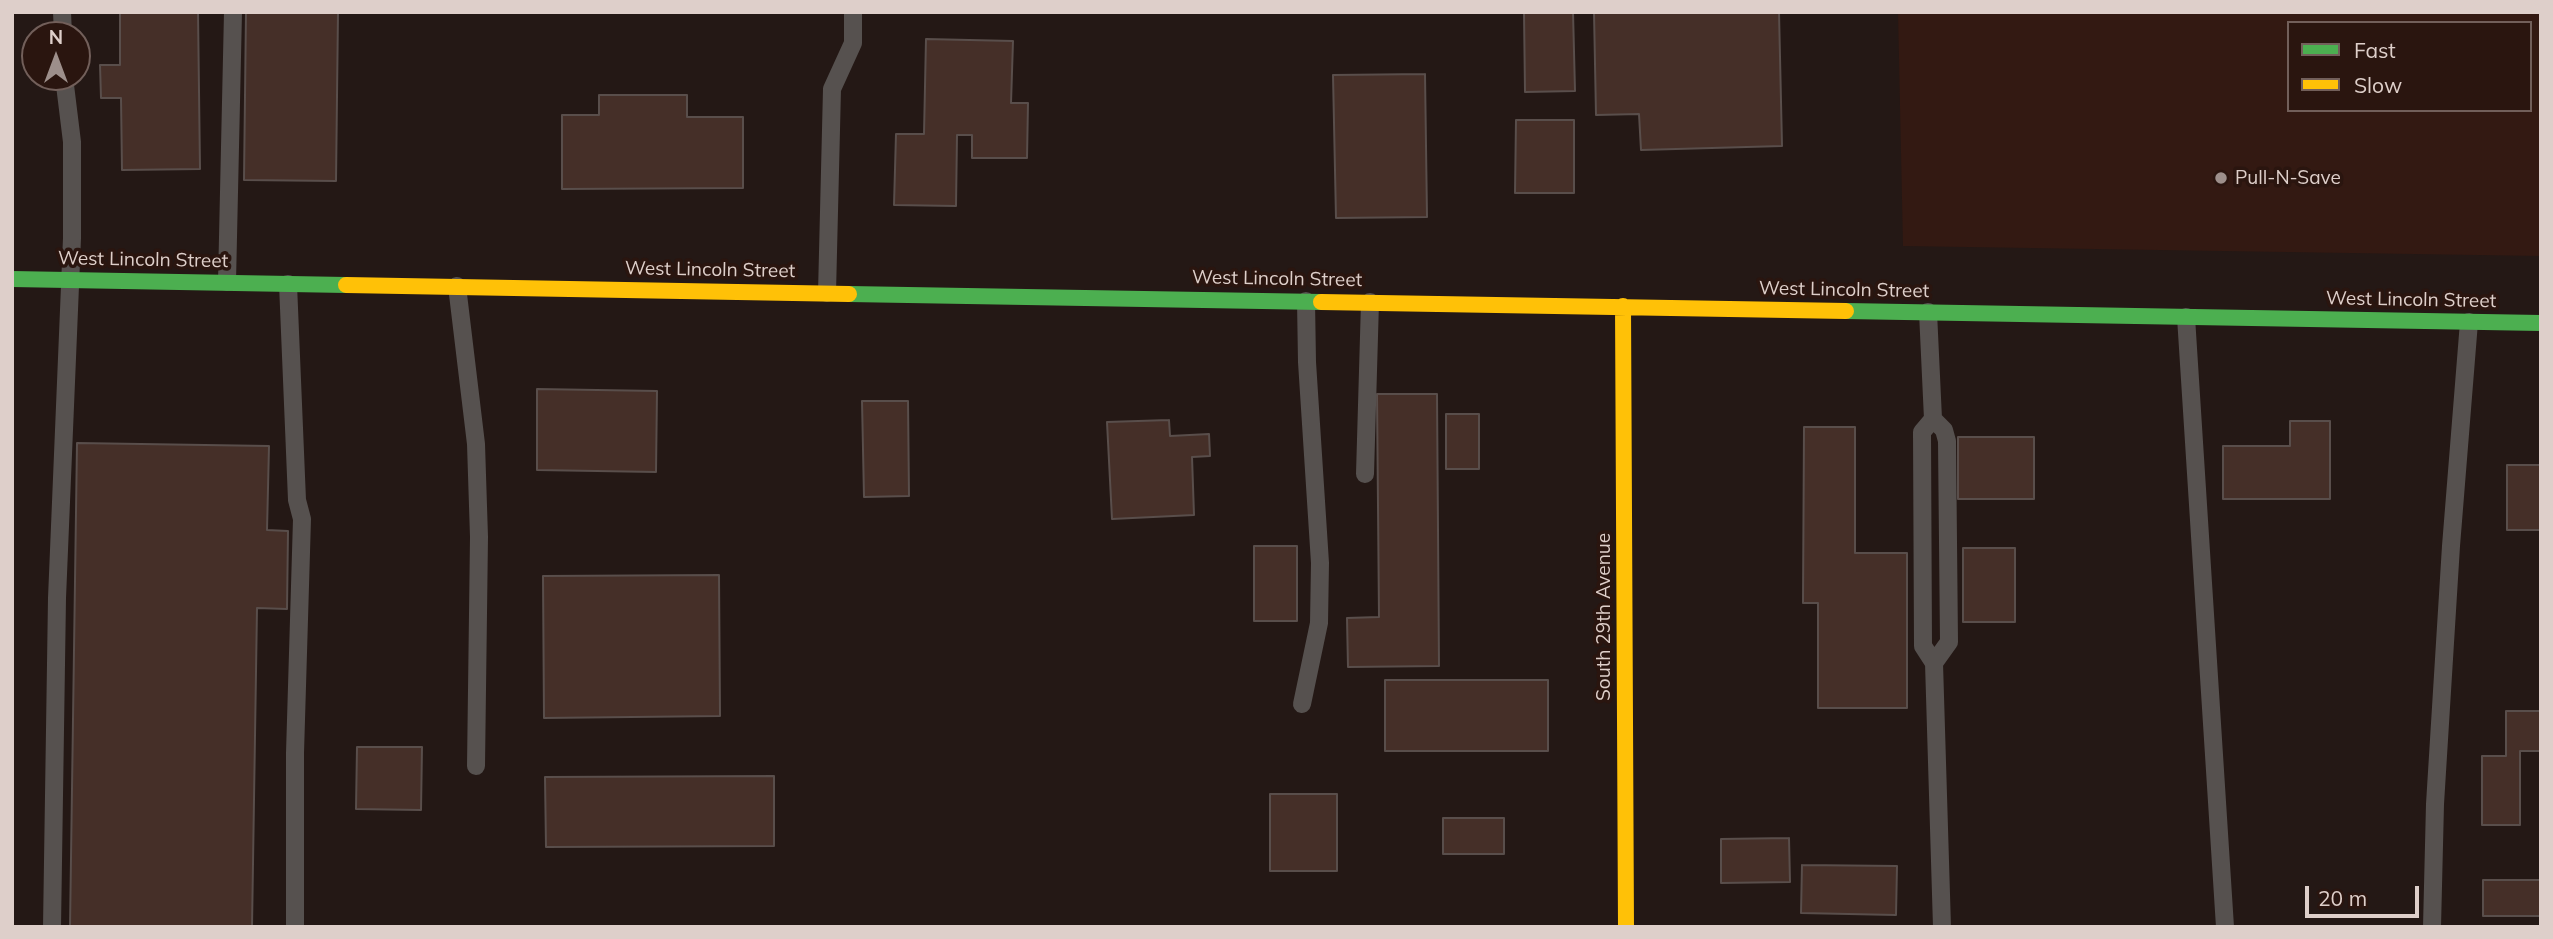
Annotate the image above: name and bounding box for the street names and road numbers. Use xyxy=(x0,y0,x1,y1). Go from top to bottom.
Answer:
street label: West Lincoln Street xyxy=(58,247,228,273)
street label: West Lincoln Street xyxy=(625,257,795,283)
street label: West Lincoln Street xyxy=(1192,266,1362,292)
street label: West Lincoln Street xyxy=(1759,277,1929,303)
street label: West Lincoln Street xyxy=(2326,287,2496,313)
street label: South 29th Avenue xyxy=(1593,533,1615,701)

